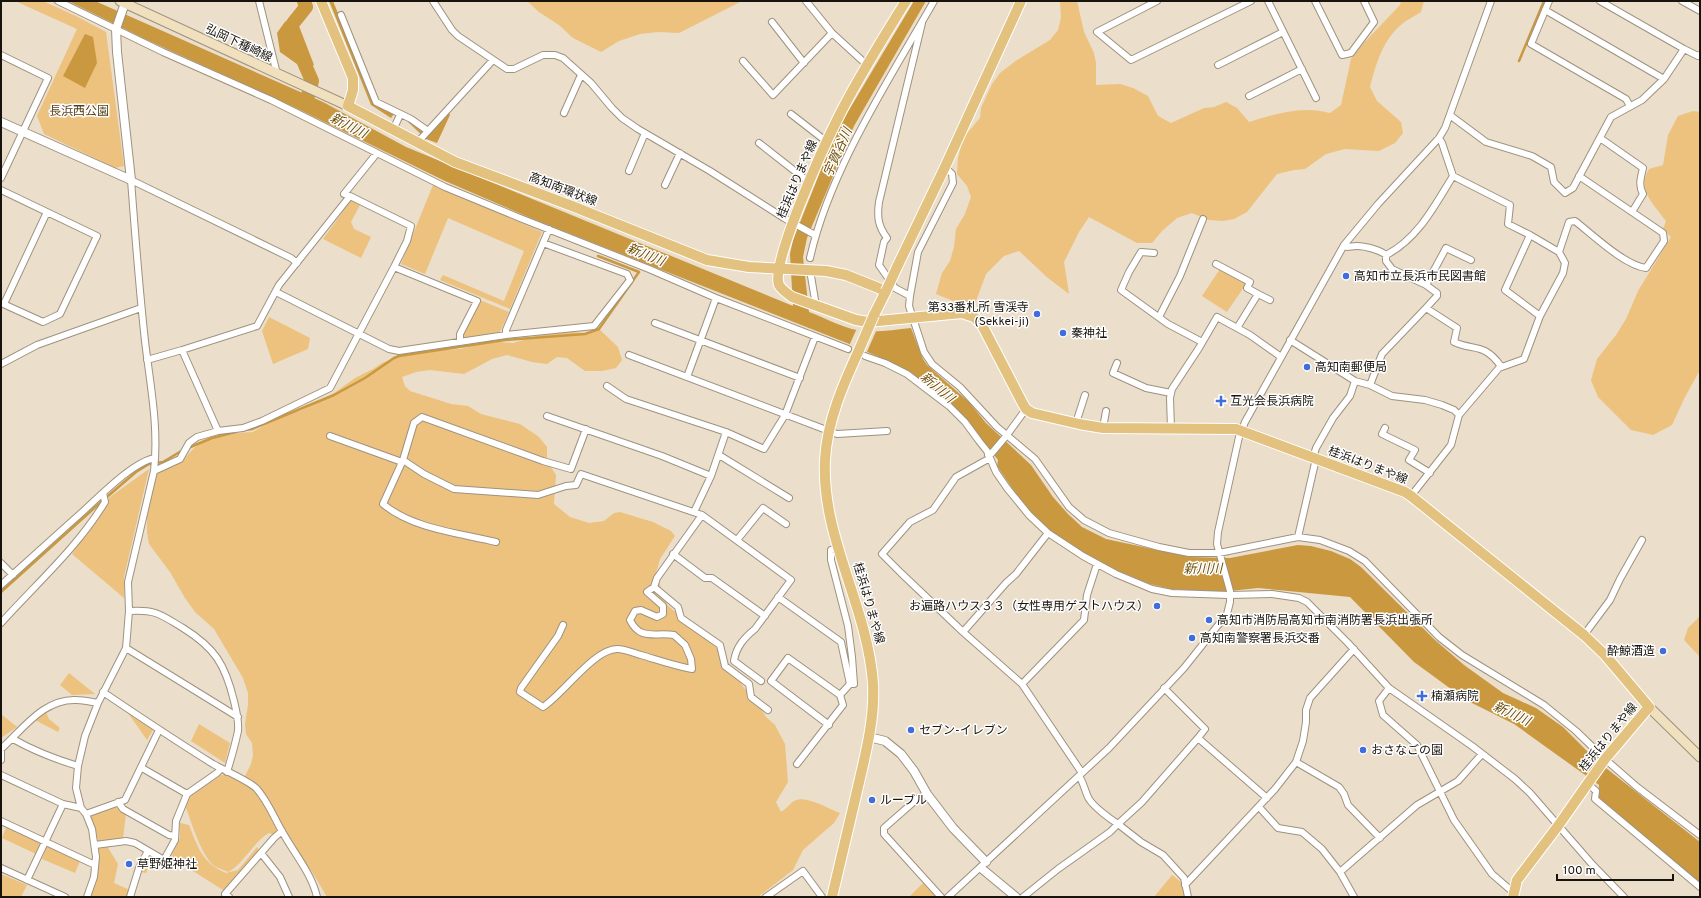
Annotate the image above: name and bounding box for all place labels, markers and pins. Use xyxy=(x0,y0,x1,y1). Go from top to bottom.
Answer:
place label: 高知市立長浜市民図書館 xyxy=(1354,269,1486,285)
marker: 高知市立長浜市民図書館 xyxy=(1341,271,1351,281)
place label: 第33番札所 雪渓寺 (Sekkei-ji) xyxy=(928,300,1029,330)
marker: 第33番札所 雪渓寺 (Sekkei-ji) xyxy=(1032,309,1042,319)
place label: 秦神社 xyxy=(1071,326,1107,342)
marker: 秦神社 xyxy=(1058,328,1068,338)
place label: 高知南郵便局 xyxy=(1315,360,1387,376)
marker: 高知南郵便局 xyxy=(1302,362,1312,372)
place label: 互光会長浜病院 xyxy=(1230,394,1314,410)
marker: 互光会長浜病院 xyxy=(1215,395,1227,407)
place label: お遍路ハウス３３（女性専用ゲストハウス） xyxy=(909,599,1149,615)
marker: お遍路ハウス３３（女性専用ゲストハウス） xyxy=(1152,601,1162,611)
place label: 高知市消防局高知市南消防署長浜出張所 xyxy=(1217,613,1433,629)
marker: 高知市消防局高知市南消防署長浜出張所 xyxy=(1204,615,1214,625)
place label: 高知南警察署長浜交番 xyxy=(1200,631,1320,647)
marker: 高知南警察署長浜交番 xyxy=(1187,633,1197,643)
place label: 酔鯨酒造 xyxy=(1607,644,1655,660)
marker: 酔鯨酒造 xyxy=(1658,646,1668,656)
place label: 楠瀬病院 xyxy=(1431,689,1479,705)
marker: 楠瀬病院 xyxy=(1416,690,1428,702)
place label: セブン-イレブン xyxy=(919,723,1008,739)
marker: セブン-イレブン xyxy=(906,725,916,735)
place label: おさなごの園 xyxy=(1371,743,1443,759)
marker: おさなごの園 xyxy=(1358,745,1368,755)
place label: ルーブル xyxy=(880,793,927,809)
marker: ルーブル xyxy=(867,795,877,805)
place label: 草野姫神社 xyxy=(137,857,197,873)
marker: 草野姫神社 xyxy=(124,859,134,869)

